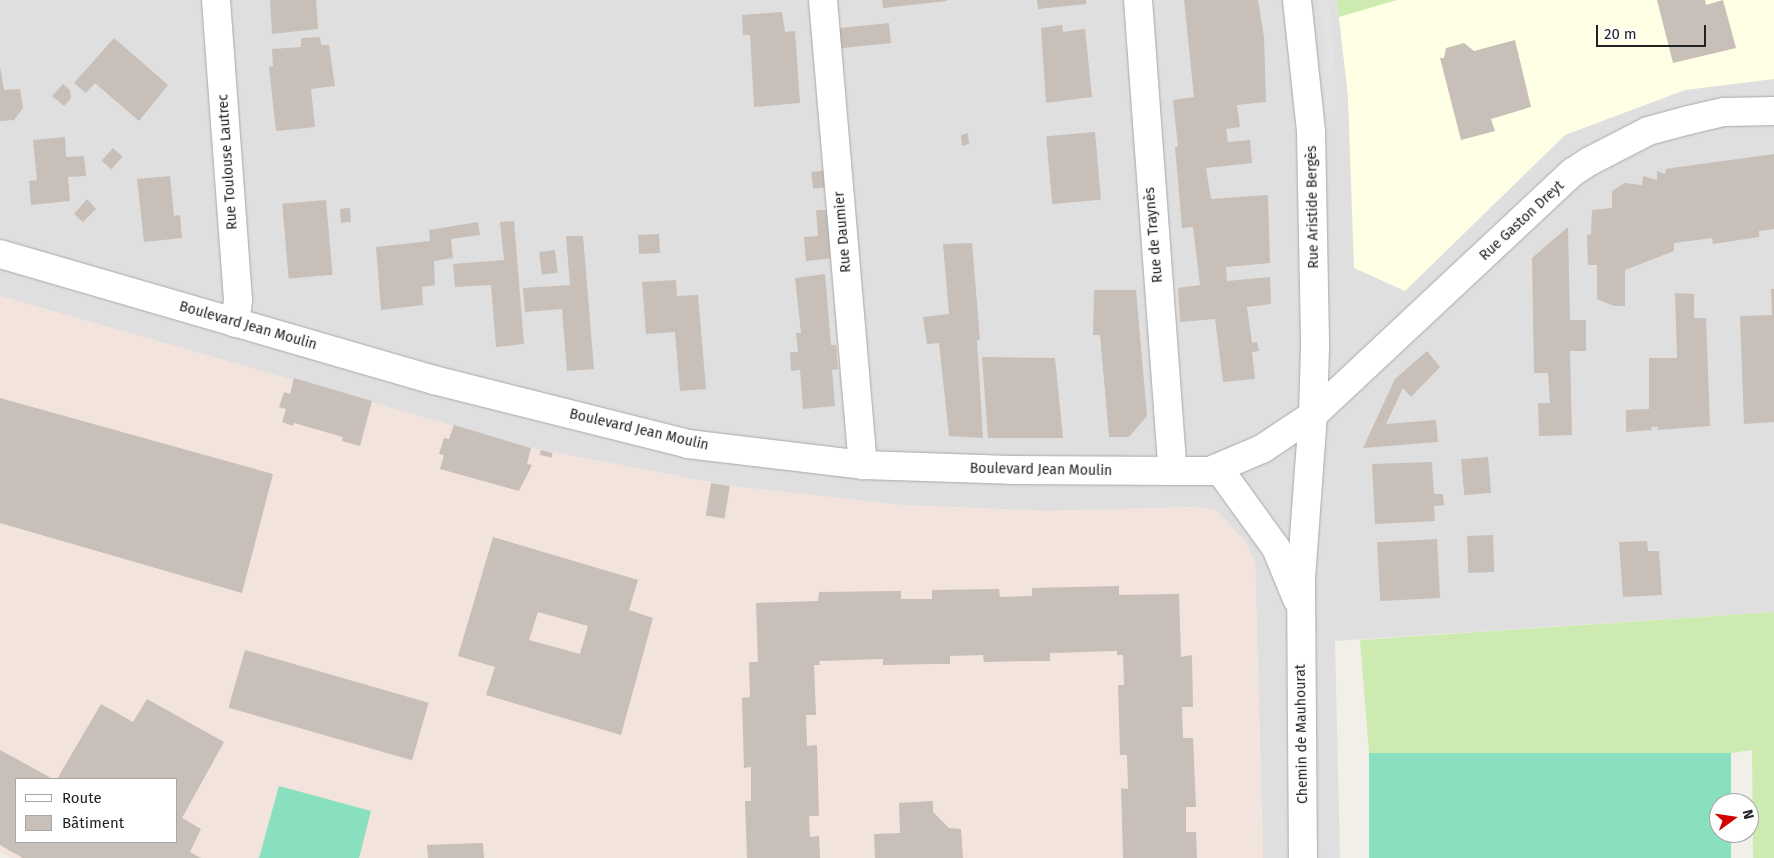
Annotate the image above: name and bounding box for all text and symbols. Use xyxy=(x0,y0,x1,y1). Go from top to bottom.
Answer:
scale bar xyxy=(1599,15,1709,47)
text: 20 m xyxy=(1604,25,1637,43)
street label: Rue Toulouse Lautrec xyxy=(215,94,241,230)
street label: Rue Aristide Bergès xyxy=(1304,145,1322,269)
street label: Rue Gaston Dreyt xyxy=(1476,178,1568,264)
street label: Rue de Traynès xyxy=(1141,186,1167,284)
street label: Rue Daumier xyxy=(831,191,855,273)
street label: Boulevard Jean Moulin xyxy=(177,298,319,354)
street label: Boulevard Jean Moulin xyxy=(568,406,710,454)
street label: Boulevard Jean Moulin xyxy=(970,460,1112,480)
street label: Chemin de Mauhourat xyxy=(1292,664,1312,804)
legend xyxy=(15,778,178,843)
text: Route xyxy=(62,789,102,807)
north arrow xyxy=(1709,793,1759,843)
text: N xyxy=(1739,808,1757,821)
text: Bâtiment xyxy=(62,814,124,832)

